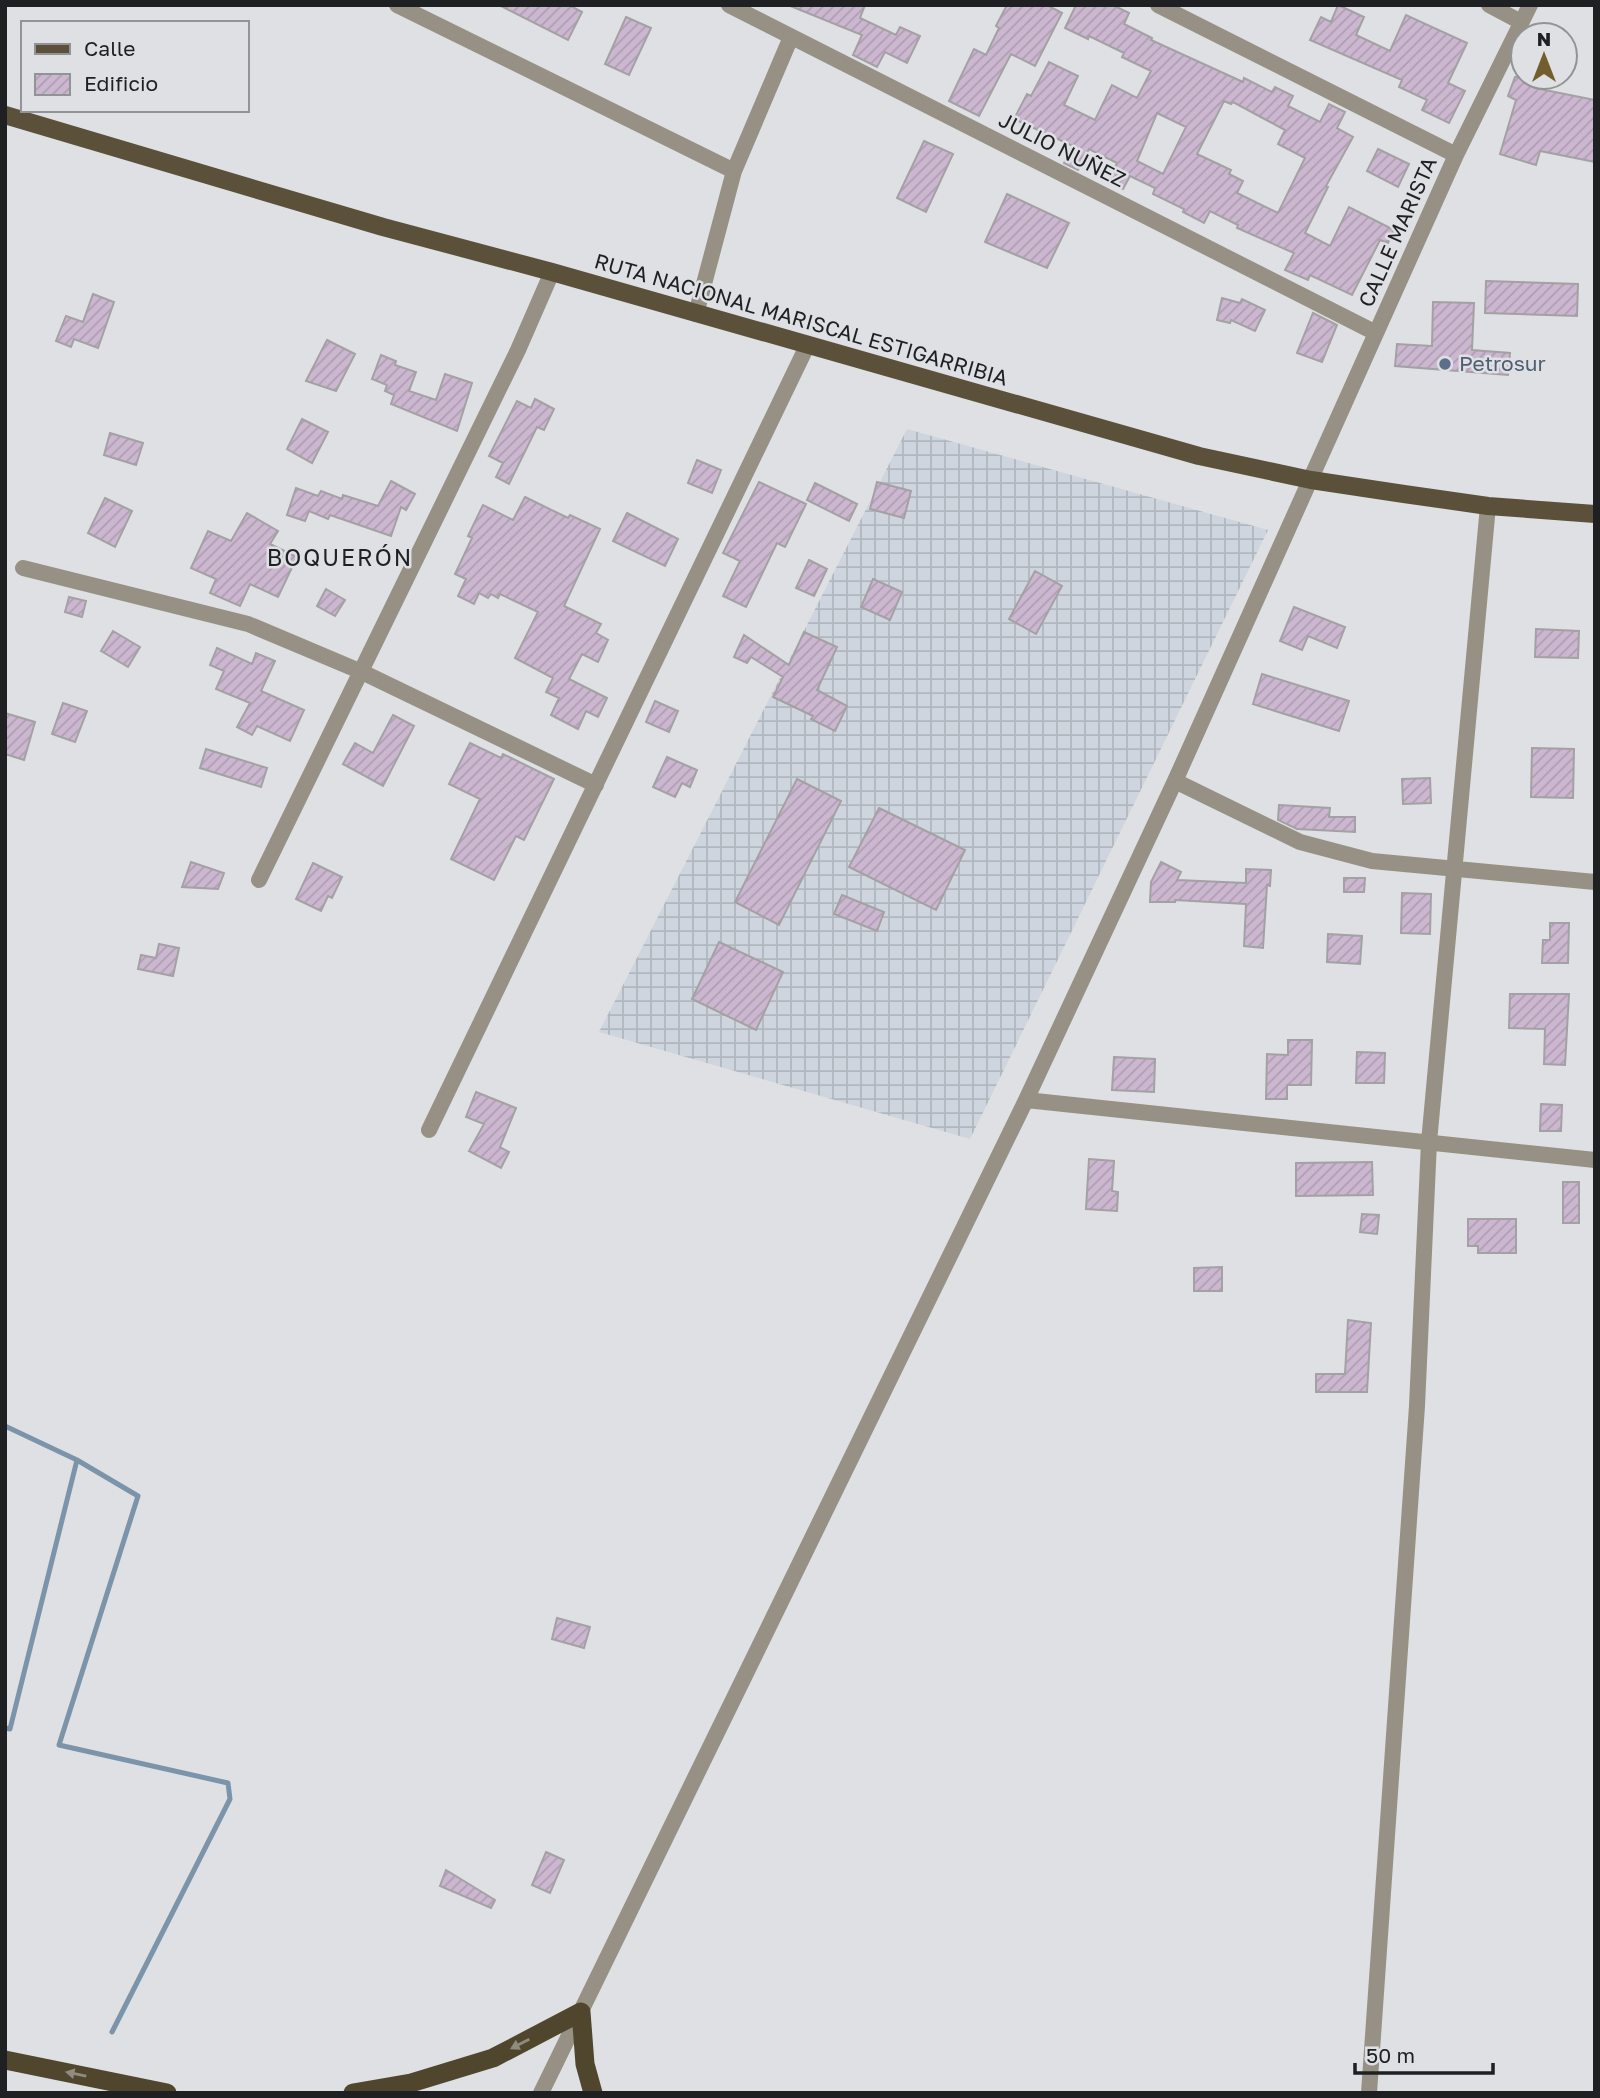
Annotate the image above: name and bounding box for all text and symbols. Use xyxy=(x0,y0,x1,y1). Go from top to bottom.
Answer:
legend xyxy=(21,21,248,112)
north arrow xyxy=(1509,21,1579,91)
text: N xyxy=(1537,27,1551,50)
text: Calle xyxy=(84,35,136,61)
text: Edificio xyxy=(84,70,158,96)
street label: JULIO NUÑEZ xyxy=(995,106,1130,192)
street label: CALLE MARISTA xyxy=(1352,153,1442,311)
street label: RUTA NACIONAL MARISCAL ESTIGARRIBIA xyxy=(592,247,1011,391)
place label: Petrosur xyxy=(1459,350,1546,376)
marker: Petrosur xyxy=(1437,356,1453,372)
district label: BOQUERÓN xyxy=(267,543,413,571)
scale bar xyxy=(1355,2032,1493,2076)
one-way arrow xyxy=(510,2038,530,2050)
text: 50 m xyxy=(1366,2042,1415,2068)
one-way arrow xyxy=(65,2069,87,2080)

